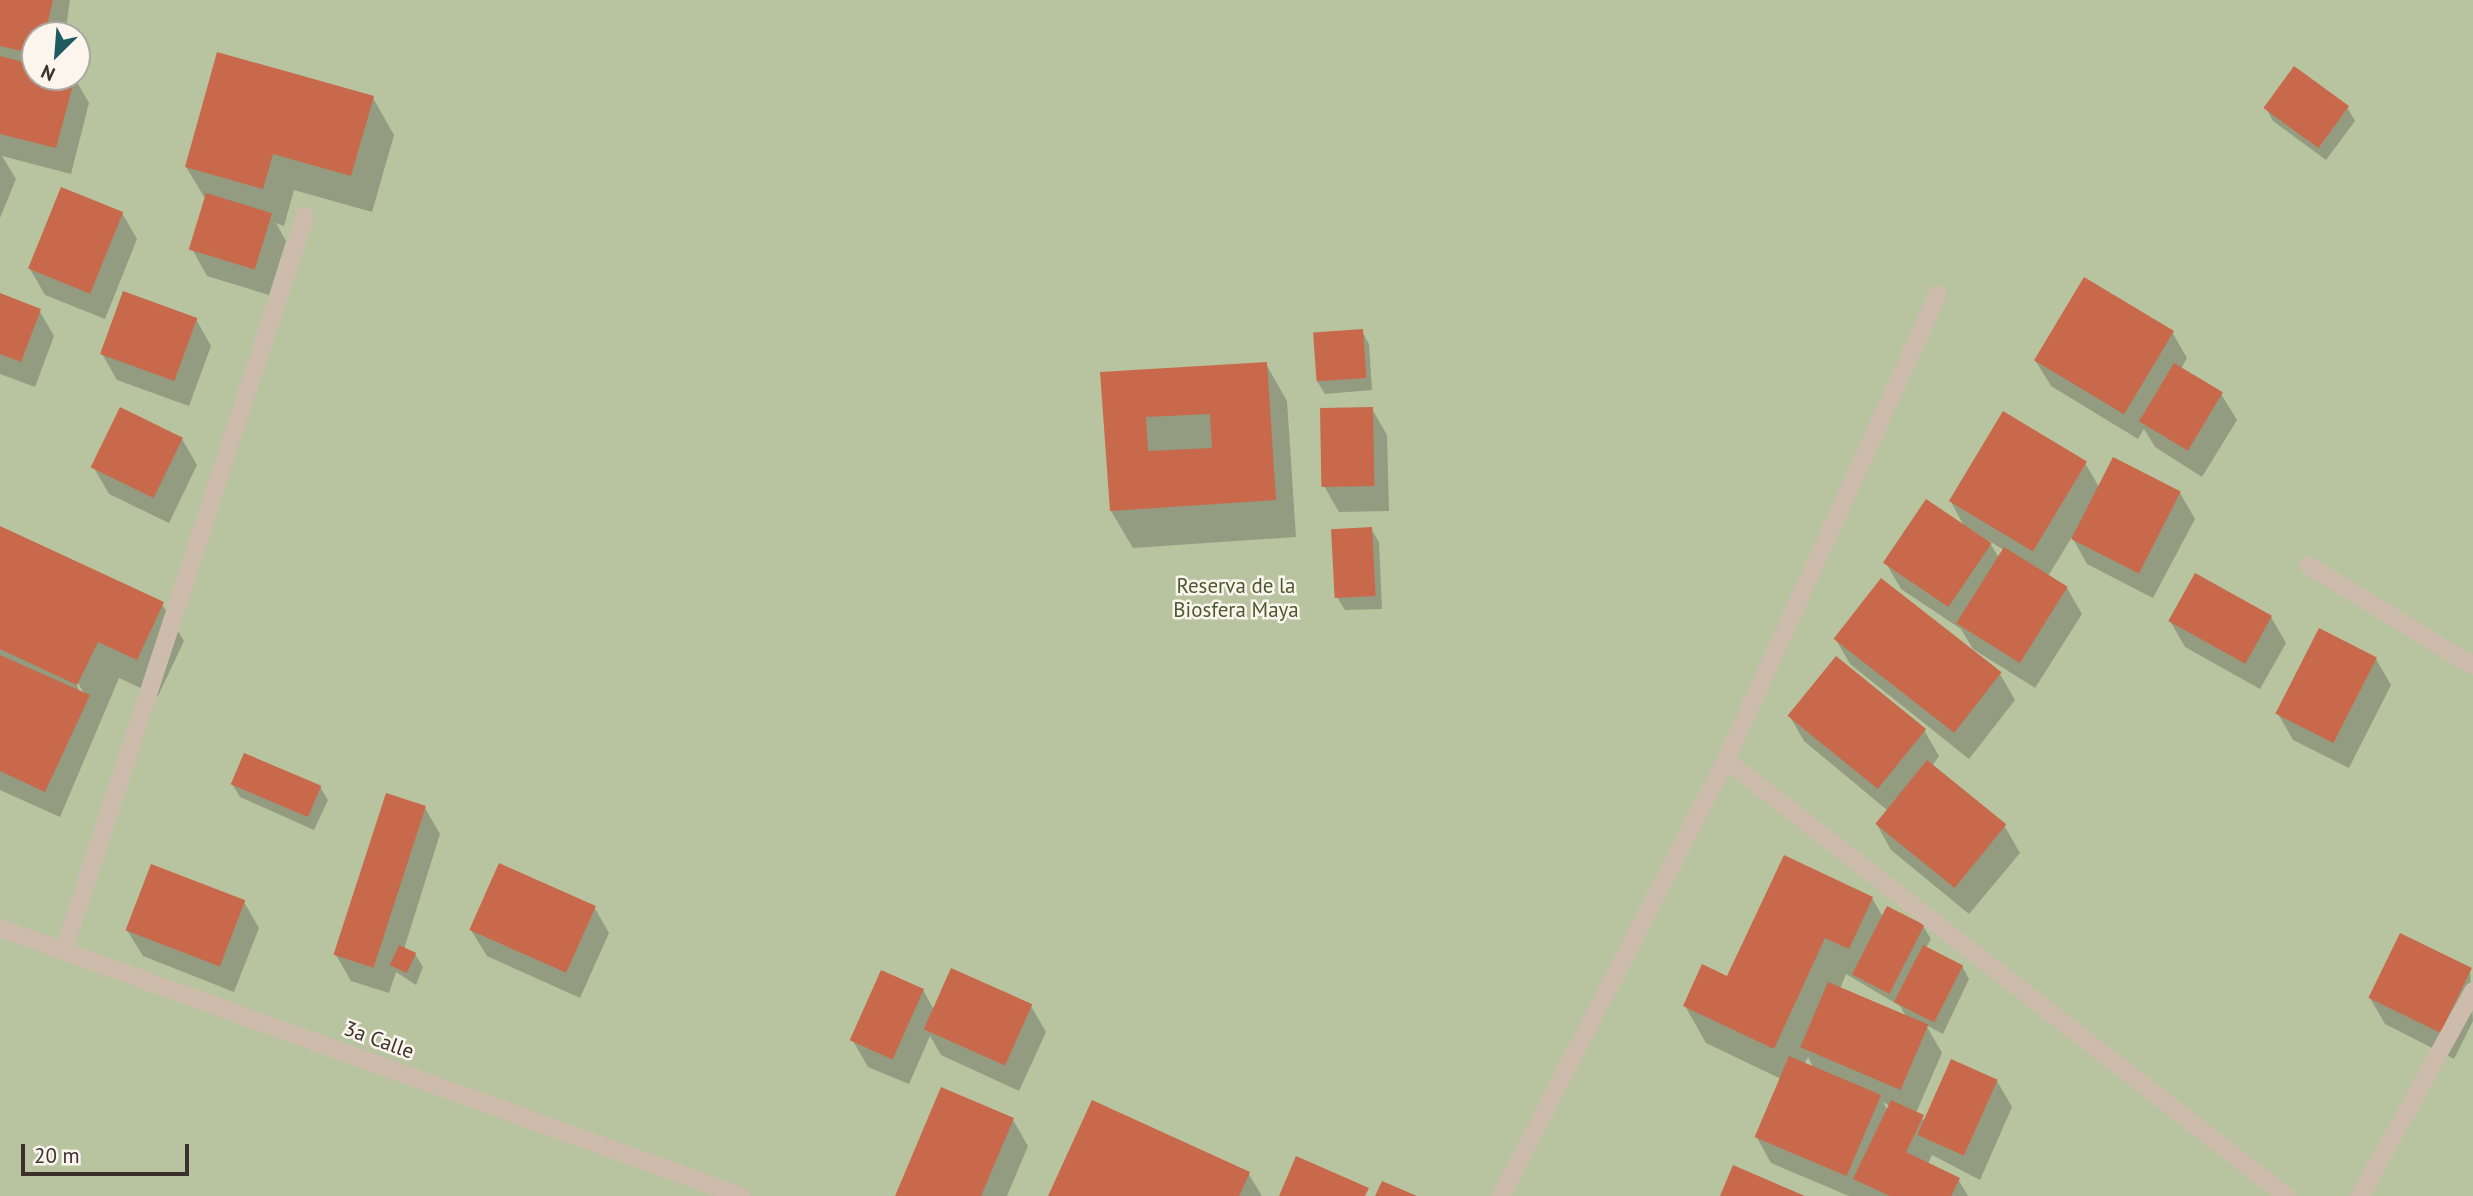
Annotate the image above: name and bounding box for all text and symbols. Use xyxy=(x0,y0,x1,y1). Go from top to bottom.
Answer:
north arrow xyxy=(21,21,91,91)
text: N xyxy=(37,60,59,87)
park label: Reserva de la Biosfera Maya xyxy=(1173,573,1299,623)
street label: 3a Calle xyxy=(341,1016,417,1064)
scale bar xyxy=(24,1130,192,1174)
text: 20 m xyxy=(34,1142,80,1169)

